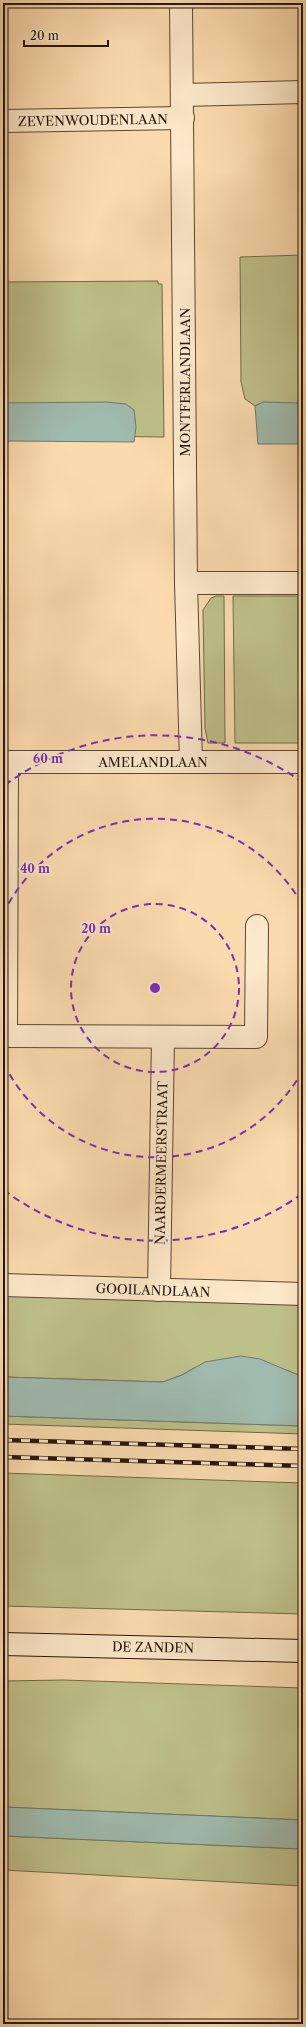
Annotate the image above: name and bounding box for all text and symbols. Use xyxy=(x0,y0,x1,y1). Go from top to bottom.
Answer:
scale bar xyxy=(24,22,108,48)
text: 20 m xyxy=(30,28,59,43)
street label: ZEVENWOUDENLAAN xyxy=(18,111,168,129)
street label: MONTFERLANDLAAN xyxy=(177,307,193,456)
text: 60 m xyxy=(33,751,63,766)
street label: AMELANDLAAN xyxy=(97,754,208,770)
text: 40 m xyxy=(20,861,50,876)
text: 20 m xyxy=(81,921,111,936)
centre of rings xyxy=(148,981,162,995)
street label: NAARDERMEERSTRAAT xyxy=(152,1081,170,1245)
street label: GOOILANDLAAN xyxy=(95,1280,211,1300)
street label: DE ZANDEN xyxy=(112,1638,194,1656)

